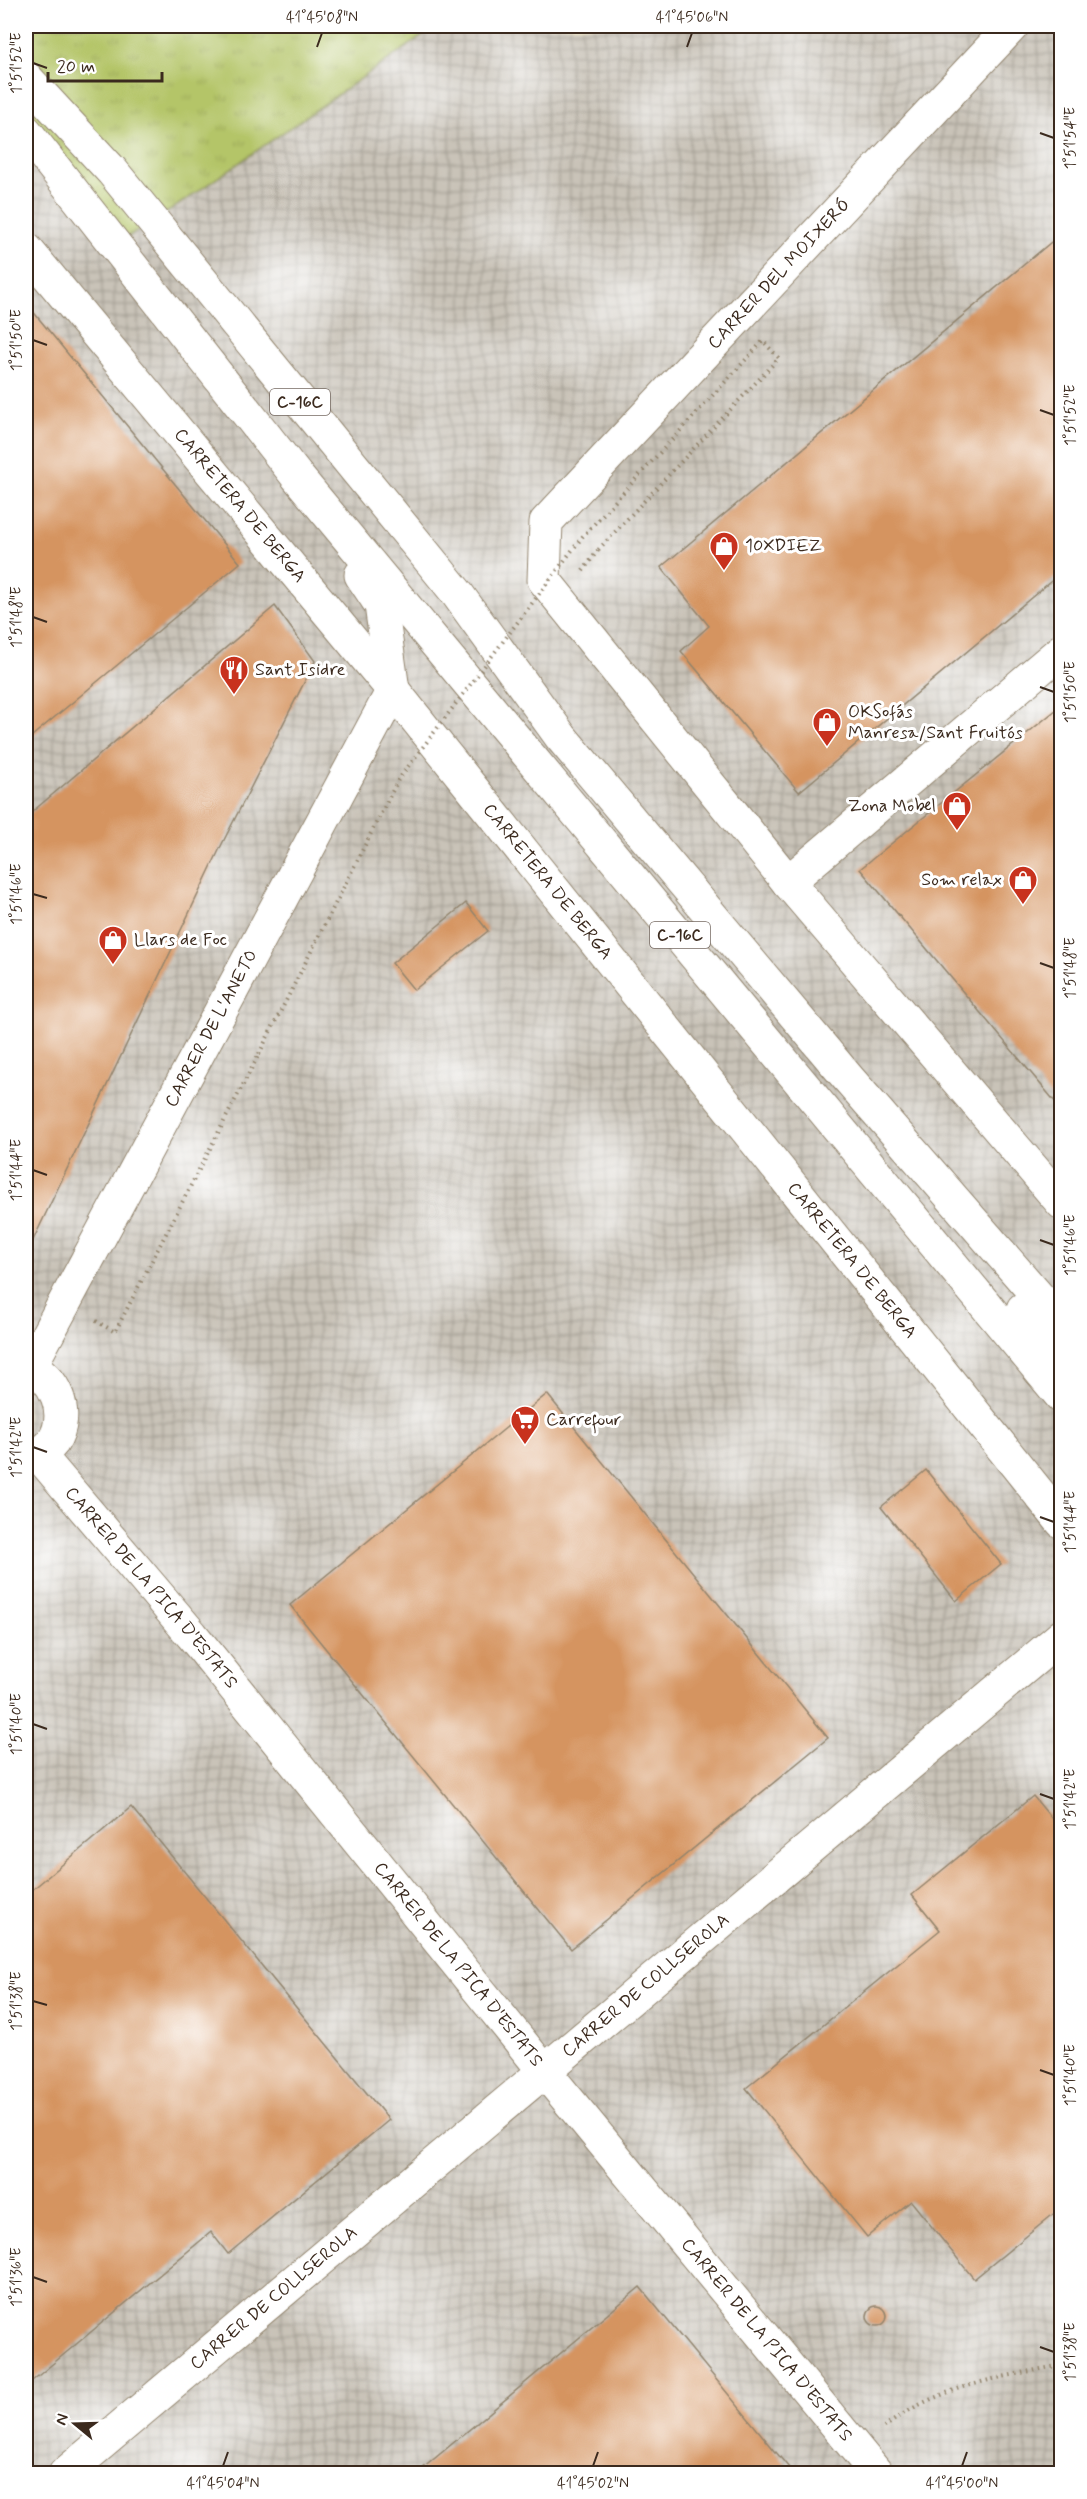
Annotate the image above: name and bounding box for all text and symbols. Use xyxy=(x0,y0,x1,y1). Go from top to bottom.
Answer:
text: 41°45'08"N xyxy=(286,8,358,28)
text: 41°45'06"N xyxy=(656,8,728,28)
text: 1°51'52"E xyxy=(7,32,27,94)
scale bar xyxy=(48,45,162,83)
text: 20 m xyxy=(57,55,95,79)
text: 1°51'54"E xyxy=(1061,106,1081,169)
street label: CARRER DEL MOIXERÓ xyxy=(703,193,855,355)
text: 1°51'50"E xyxy=(7,309,27,371)
text: 1°51'52"E xyxy=(1061,384,1081,446)
road number: C-16C xyxy=(270,389,330,415)
street label: CARRETERA DE BERGA xyxy=(168,423,311,588)
shop icon: 10XDIEZ xyxy=(708,530,740,572)
place label: 10XDIEZ xyxy=(745,534,822,558)
text: 1°51'48"E xyxy=(7,586,27,648)
restaurant icon: Sant Isidre xyxy=(218,654,250,696)
place label: Sant Isidre xyxy=(255,658,345,682)
text: 1°51'50"E xyxy=(1061,661,1081,723)
place label: OKSofás Manresa/Sant Fruitós xyxy=(848,700,1023,745)
shop icon: OKSofás Manresa/Sant Fruitós xyxy=(811,706,843,748)
shop icon: Zona Mobel xyxy=(941,790,973,832)
place label: Zona Mobel xyxy=(848,794,936,818)
street label: CARRETERA DE BERGA xyxy=(477,799,618,965)
text: 1°51'46"E xyxy=(7,863,27,925)
shop icon: Som relax xyxy=(1007,864,1039,906)
place label: Som relax xyxy=(921,868,1002,892)
road number: C-16C xyxy=(650,922,710,948)
shop icon: Llars de Foc xyxy=(97,924,129,966)
place label: Llars de Foc xyxy=(134,928,227,952)
text: 1°51'48"E xyxy=(1061,937,1081,999)
street label: CARRER DE L'ANETO xyxy=(159,946,263,1111)
text: 1°51'44"E xyxy=(7,1139,27,1201)
street label: CARRETERA DE BERGA xyxy=(782,1177,922,1344)
text: 1°51'46"E xyxy=(1061,1214,1081,1276)
supermarket icon: Carrefour xyxy=(509,1404,541,1446)
place label: Carrefour xyxy=(546,1408,622,1434)
text: 1°51'42"E xyxy=(7,1416,27,1478)
street label: CARRER DE LA PICA D'ESTATS xyxy=(59,1482,243,1694)
text: 1°51'44"E xyxy=(1061,1491,1081,1553)
text: 1°51'40"E xyxy=(7,1693,27,1755)
text: 1°51'42"E xyxy=(1061,1768,1081,1830)
street label: CARRER DE LA PICA D'ESTATS xyxy=(368,1857,548,2072)
street label: CARRER DE COLLSEROLA xyxy=(557,1908,735,2063)
text: 1°51'38"E xyxy=(7,1971,27,2031)
text: 1°51'40"E xyxy=(1061,2044,1081,2106)
street label: CARRER DE COLLSEROLA xyxy=(185,2221,363,2376)
street label: CARRER DE LA PICA D'ESTATS xyxy=(675,2233,858,2447)
text: 1°51'36"E xyxy=(7,2247,27,2307)
text: 1°51'38"E xyxy=(1061,2322,1081,2382)
north arrow xyxy=(45,2394,105,2454)
text: N xyxy=(51,2411,74,2428)
text: 41°45'04"N xyxy=(186,2474,260,2494)
text: 41°45'02"N xyxy=(557,2474,629,2494)
text: 41°45'00"N xyxy=(926,2474,998,2494)

